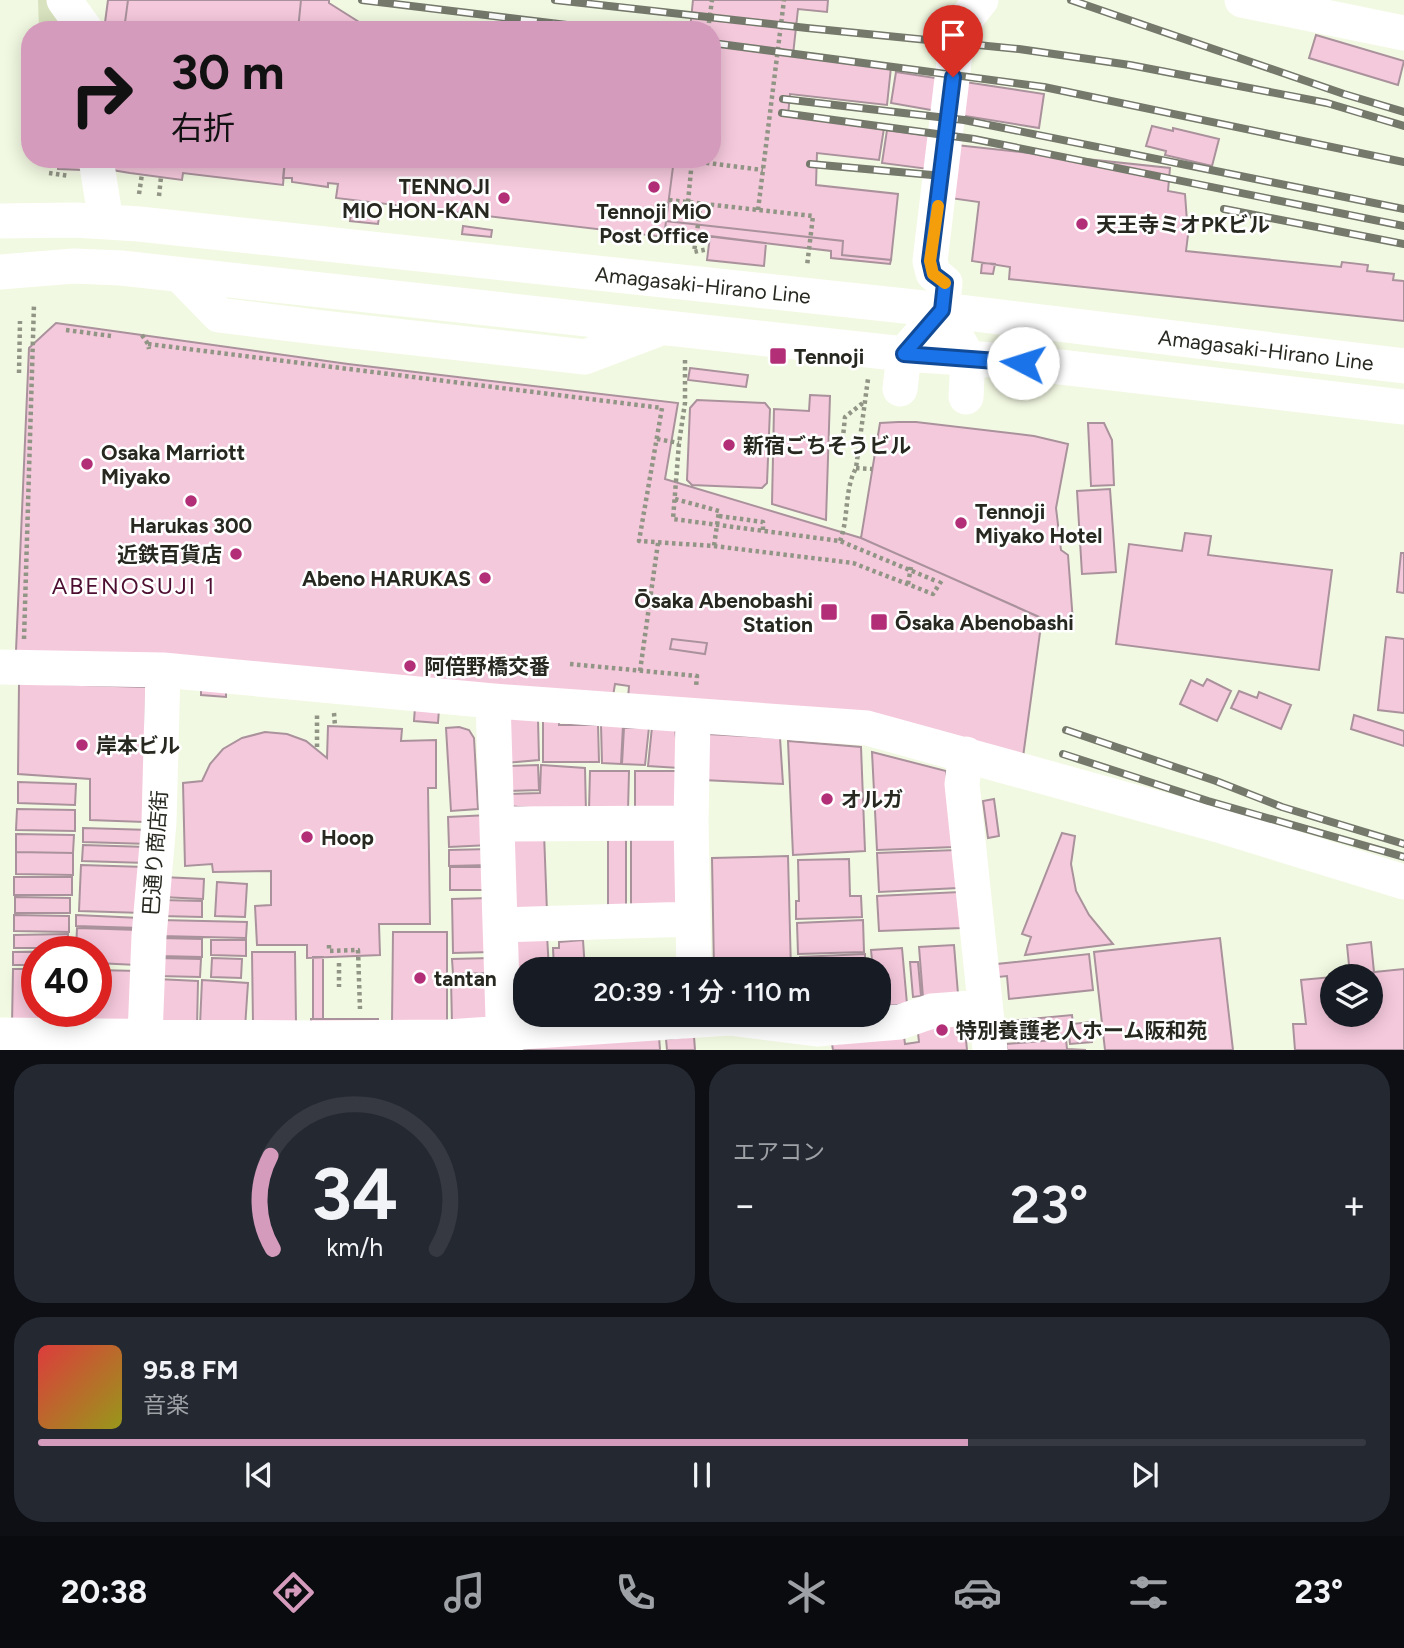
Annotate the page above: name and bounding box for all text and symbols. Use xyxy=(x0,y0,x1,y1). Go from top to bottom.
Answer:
pin xyxy=(923,5,983,77)
icon: arrive xyxy=(934,16,972,54)
text: 30 m xyxy=(171,42,284,101)
icon: right xyxy=(56,49,147,140)
text: 右折 xyxy=(171,109,235,147)
place label: TENNOJI MIO HON-KAN xyxy=(342,174,490,223)
marker: Tennoji MiO Post Office xyxy=(646,179,662,195)
marker: TENNOJI MIO HON-KAN xyxy=(496,190,512,206)
place label: Tennoji MiO Post Office xyxy=(596,199,712,248)
place label: 天王寺ミオPKビル xyxy=(1096,212,1270,237)
marker: 天王寺ミオPKビル xyxy=(1074,216,1090,232)
street label: Amagasaki-Hirano Line xyxy=(594,261,812,309)
street label: Amagasaki-Hirano Line xyxy=(1157,324,1375,376)
position arrow xyxy=(986,326,1060,400)
place label: Tennoji xyxy=(794,344,864,369)
marker: Tennoji xyxy=(768,346,788,366)
place label: 新宿ごちそうビル xyxy=(743,433,911,458)
marker: 新宿ごちそうビル xyxy=(721,437,737,453)
place label: Osaka Marriott Miyako xyxy=(101,440,245,489)
marker: Osaka Marriott Miyako xyxy=(79,456,95,472)
marker: Harukas 300 xyxy=(183,493,199,509)
place label: Tennoji Miyako Hotel xyxy=(975,499,1102,548)
place label: Harukas 300 xyxy=(130,513,252,538)
marker: Tennoji Miyako Hotel xyxy=(953,515,969,531)
place label: 近鉄百貨店 xyxy=(117,542,222,567)
marker: 近鉄百貨店 xyxy=(228,546,244,562)
place label: Abeno HARUKAS xyxy=(302,566,471,591)
marker: Abeno HARUKAS xyxy=(477,570,493,586)
district label: ABENOSUJI 1 xyxy=(52,572,216,600)
place label: Ōsaka Abenobashi Station xyxy=(634,588,813,637)
marker: Ōsaka Abenobashi Station xyxy=(819,602,839,622)
place label: Ōsaka Abenobashi xyxy=(895,610,1074,635)
marker: Ōsaka Abenobashi xyxy=(869,612,889,632)
place label: 阿倍野橋交番 xyxy=(424,654,550,679)
marker: 阿倍野橋交番 xyxy=(402,658,418,674)
place label: 岸本ビル xyxy=(96,733,180,758)
marker: 岸本ビル xyxy=(74,737,90,753)
place label: オルガ xyxy=(841,787,903,812)
street label: 巴通り商店街 xyxy=(138,789,172,917)
marker: オルガ xyxy=(819,791,835,807)
place label: Hoop xyxy=(321,825,374,850)
marker: Hoop xyxy=(299,829,315,845)
speed limit sign: 40 xyxy=(21,936,112,1027)
map controls xyxy=(1320,964,1383,1027)
button: layers xyxy=(1320,964,1383,1027)
place label: tantan xyxy=(434,966,497,991)
marker: tantan xyxy=(412,970,428,986)
text: 20:39 · 1 分 · 110 m xyxy=(593,976,811,1008)
place label: 特別養護老人ホーム阪和苑 xyxy=(956,1018,1207,1043)
marker: 特別養護老人ホーム阪和苑 xyxy=(934,1022,950,1038)
text: エアコン xyxy=(733,1138,825,1166)
text: 34 xyxy=(311,1151,398,1238)
text: 23° xyxy=(1011,1174,1088,1236)
text: − xyxy=(733,1182,757,1228)
text: + xyxy=(1342,1182,1366,1228)
text: km/h xyxy=(326,1232,383,1262)
text: 95.8 FM xyxy=(143,1354,238,1386)
text: 音楽 xyxy=(143,1391,189,1419)
icon: previous xyxy=(240,1456,278,1494)
icon: pause xyxy=(683,1456,721,1494)
icon: next xyxy=(1126,1456,1164,1494)
icon: directions xyxy=(269,1568,318,1617)
icon: music xyxy=(440,1568,489,1617)
icon: phone xyxy=(611,1568,660,1617)
icon: climate xyxy=(782,1568,831,1617)
icon: car xyxy=(953,1568,1002,1617)
icon: filters xyxy=(1124,1568,1173,1617)
text: 20:38 xyxy=(61,1573,147,1611)
text: 23° xyxy=(1295,1573,1343,1611)

